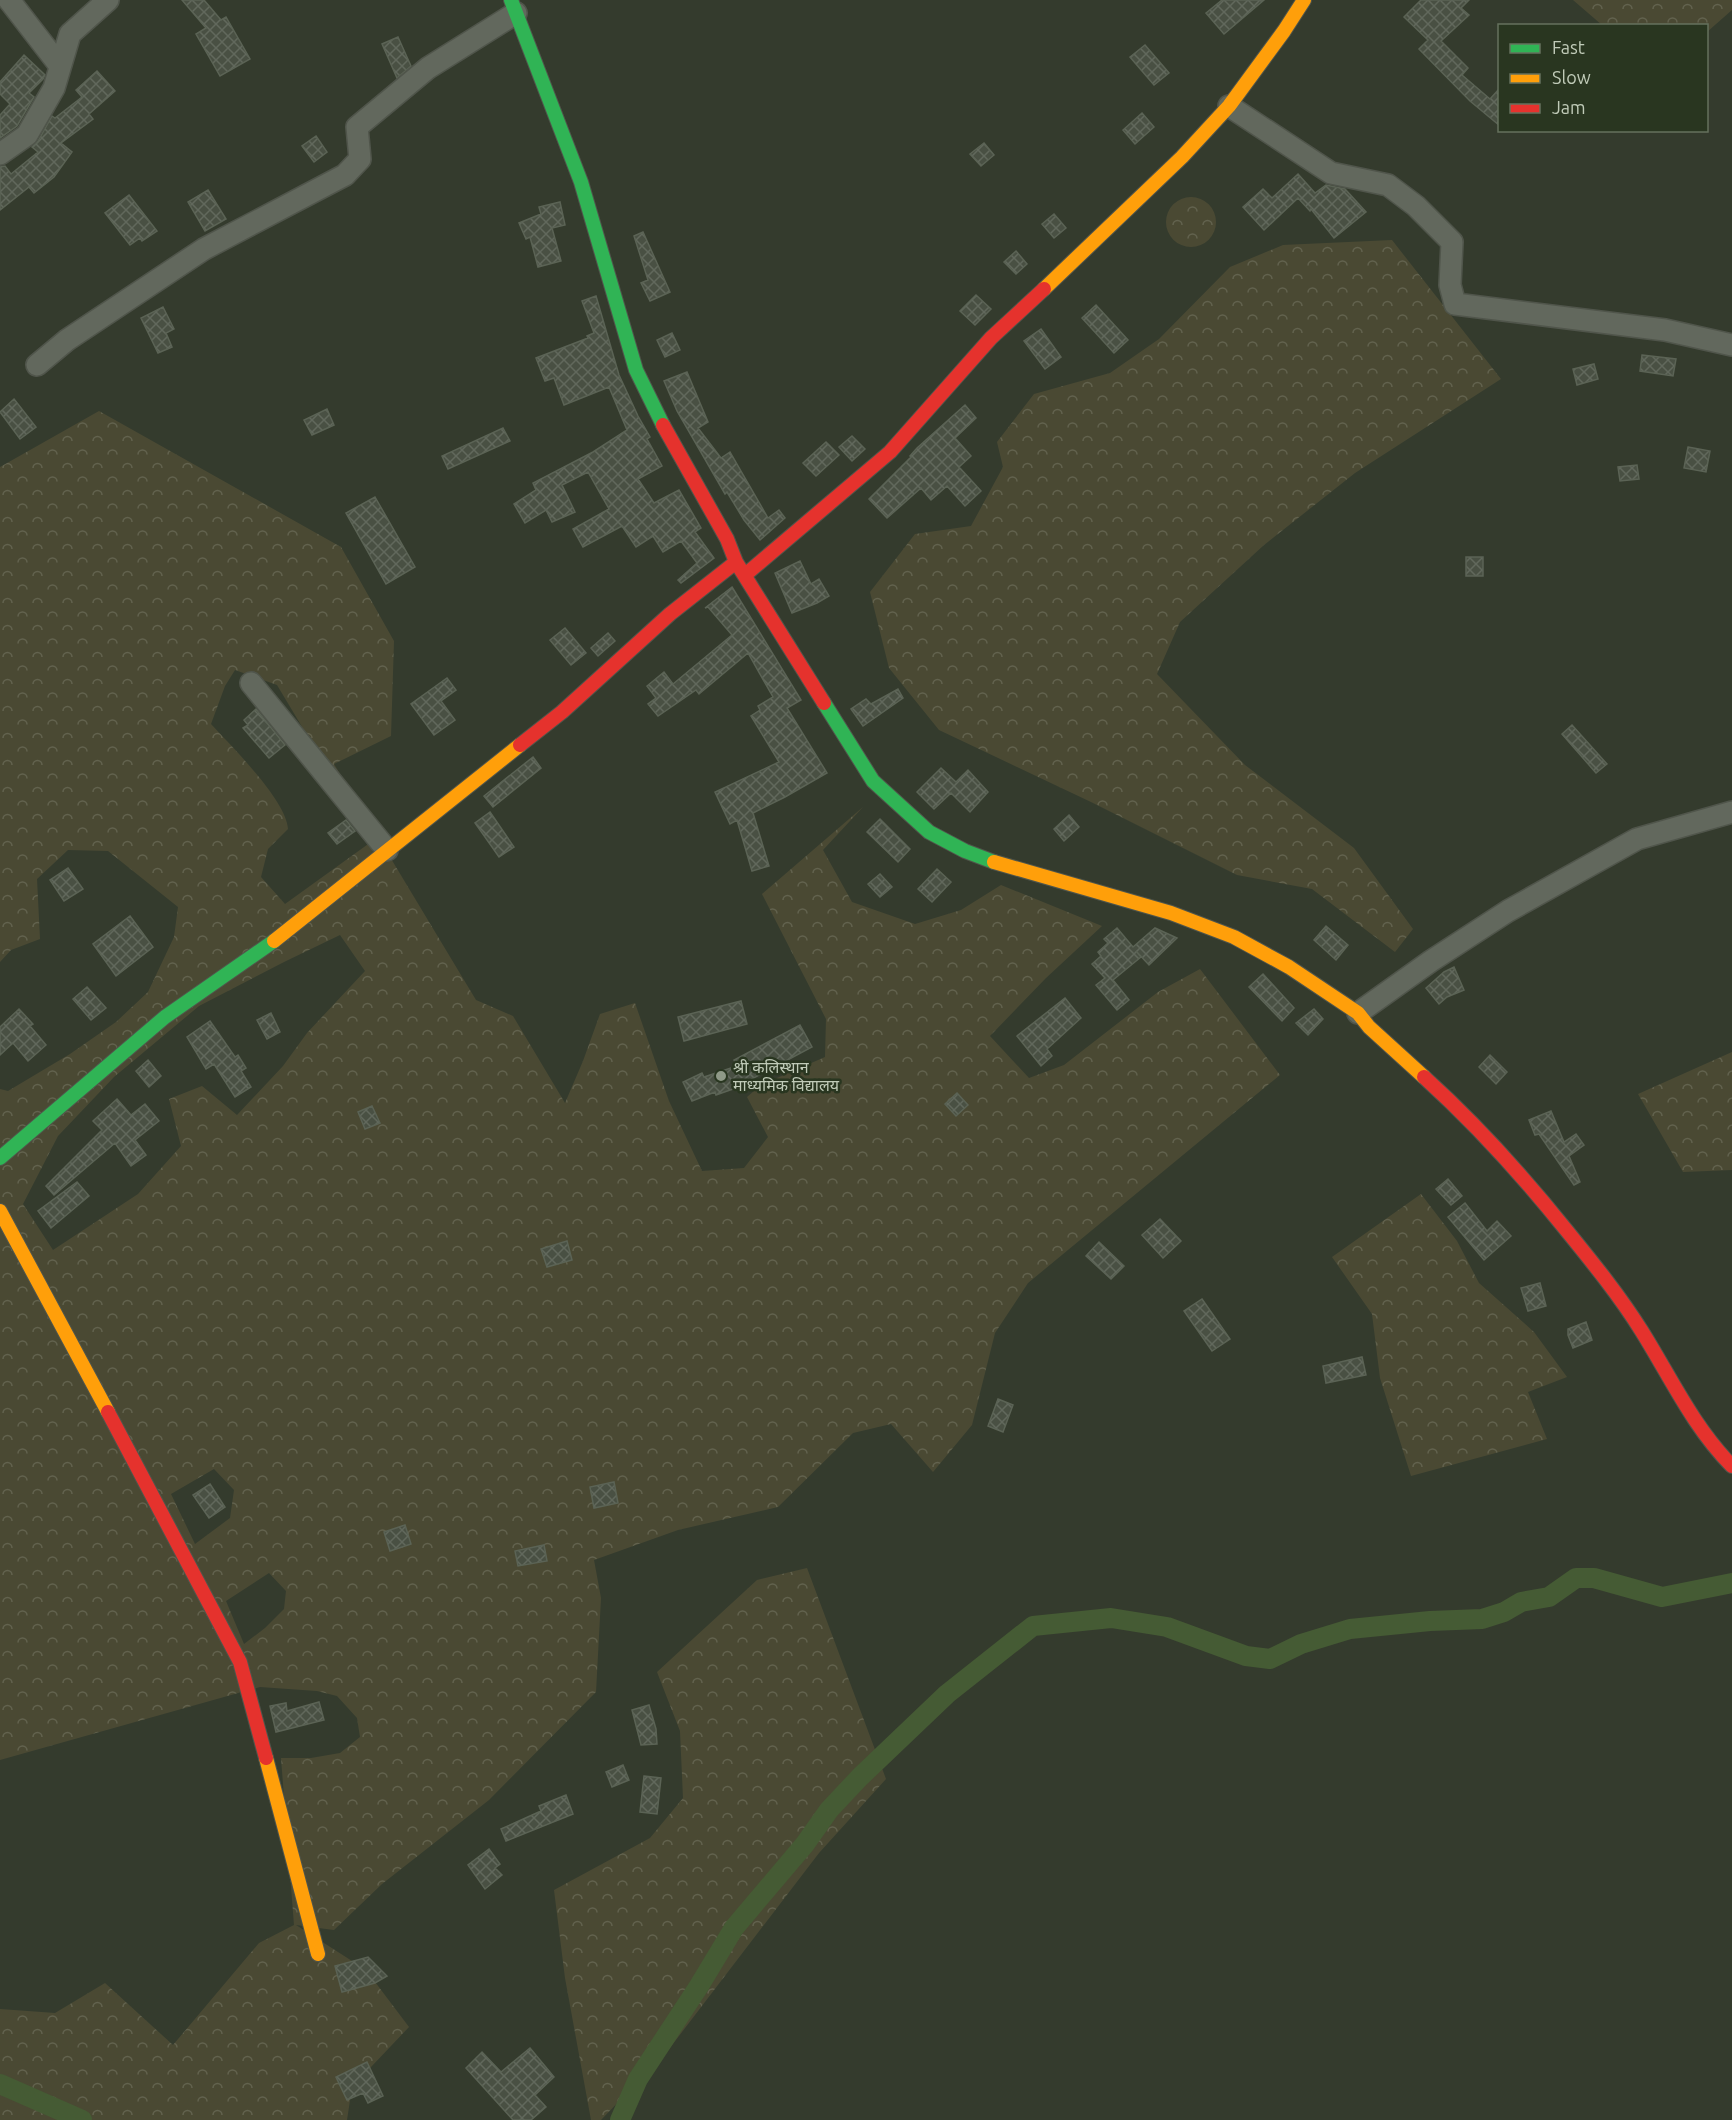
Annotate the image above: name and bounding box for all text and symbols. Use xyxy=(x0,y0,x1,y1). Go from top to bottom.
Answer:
legend xyxy=(1498,24,1708,132)
text: Fast xyxy=(1552,37,1585,57)
text: Slow xyxy=(1552,67,1591,87)
text: Jam xyxy=(1552,97,1586,117)
place label: श्री कलिस्थान माध्यमिक विद्यालय xyxy=(733,1058,840,1094)
marker: श्री कलिस्थान माध्यमिक विद्यालय xyxy=(714,1069,728,1083)

